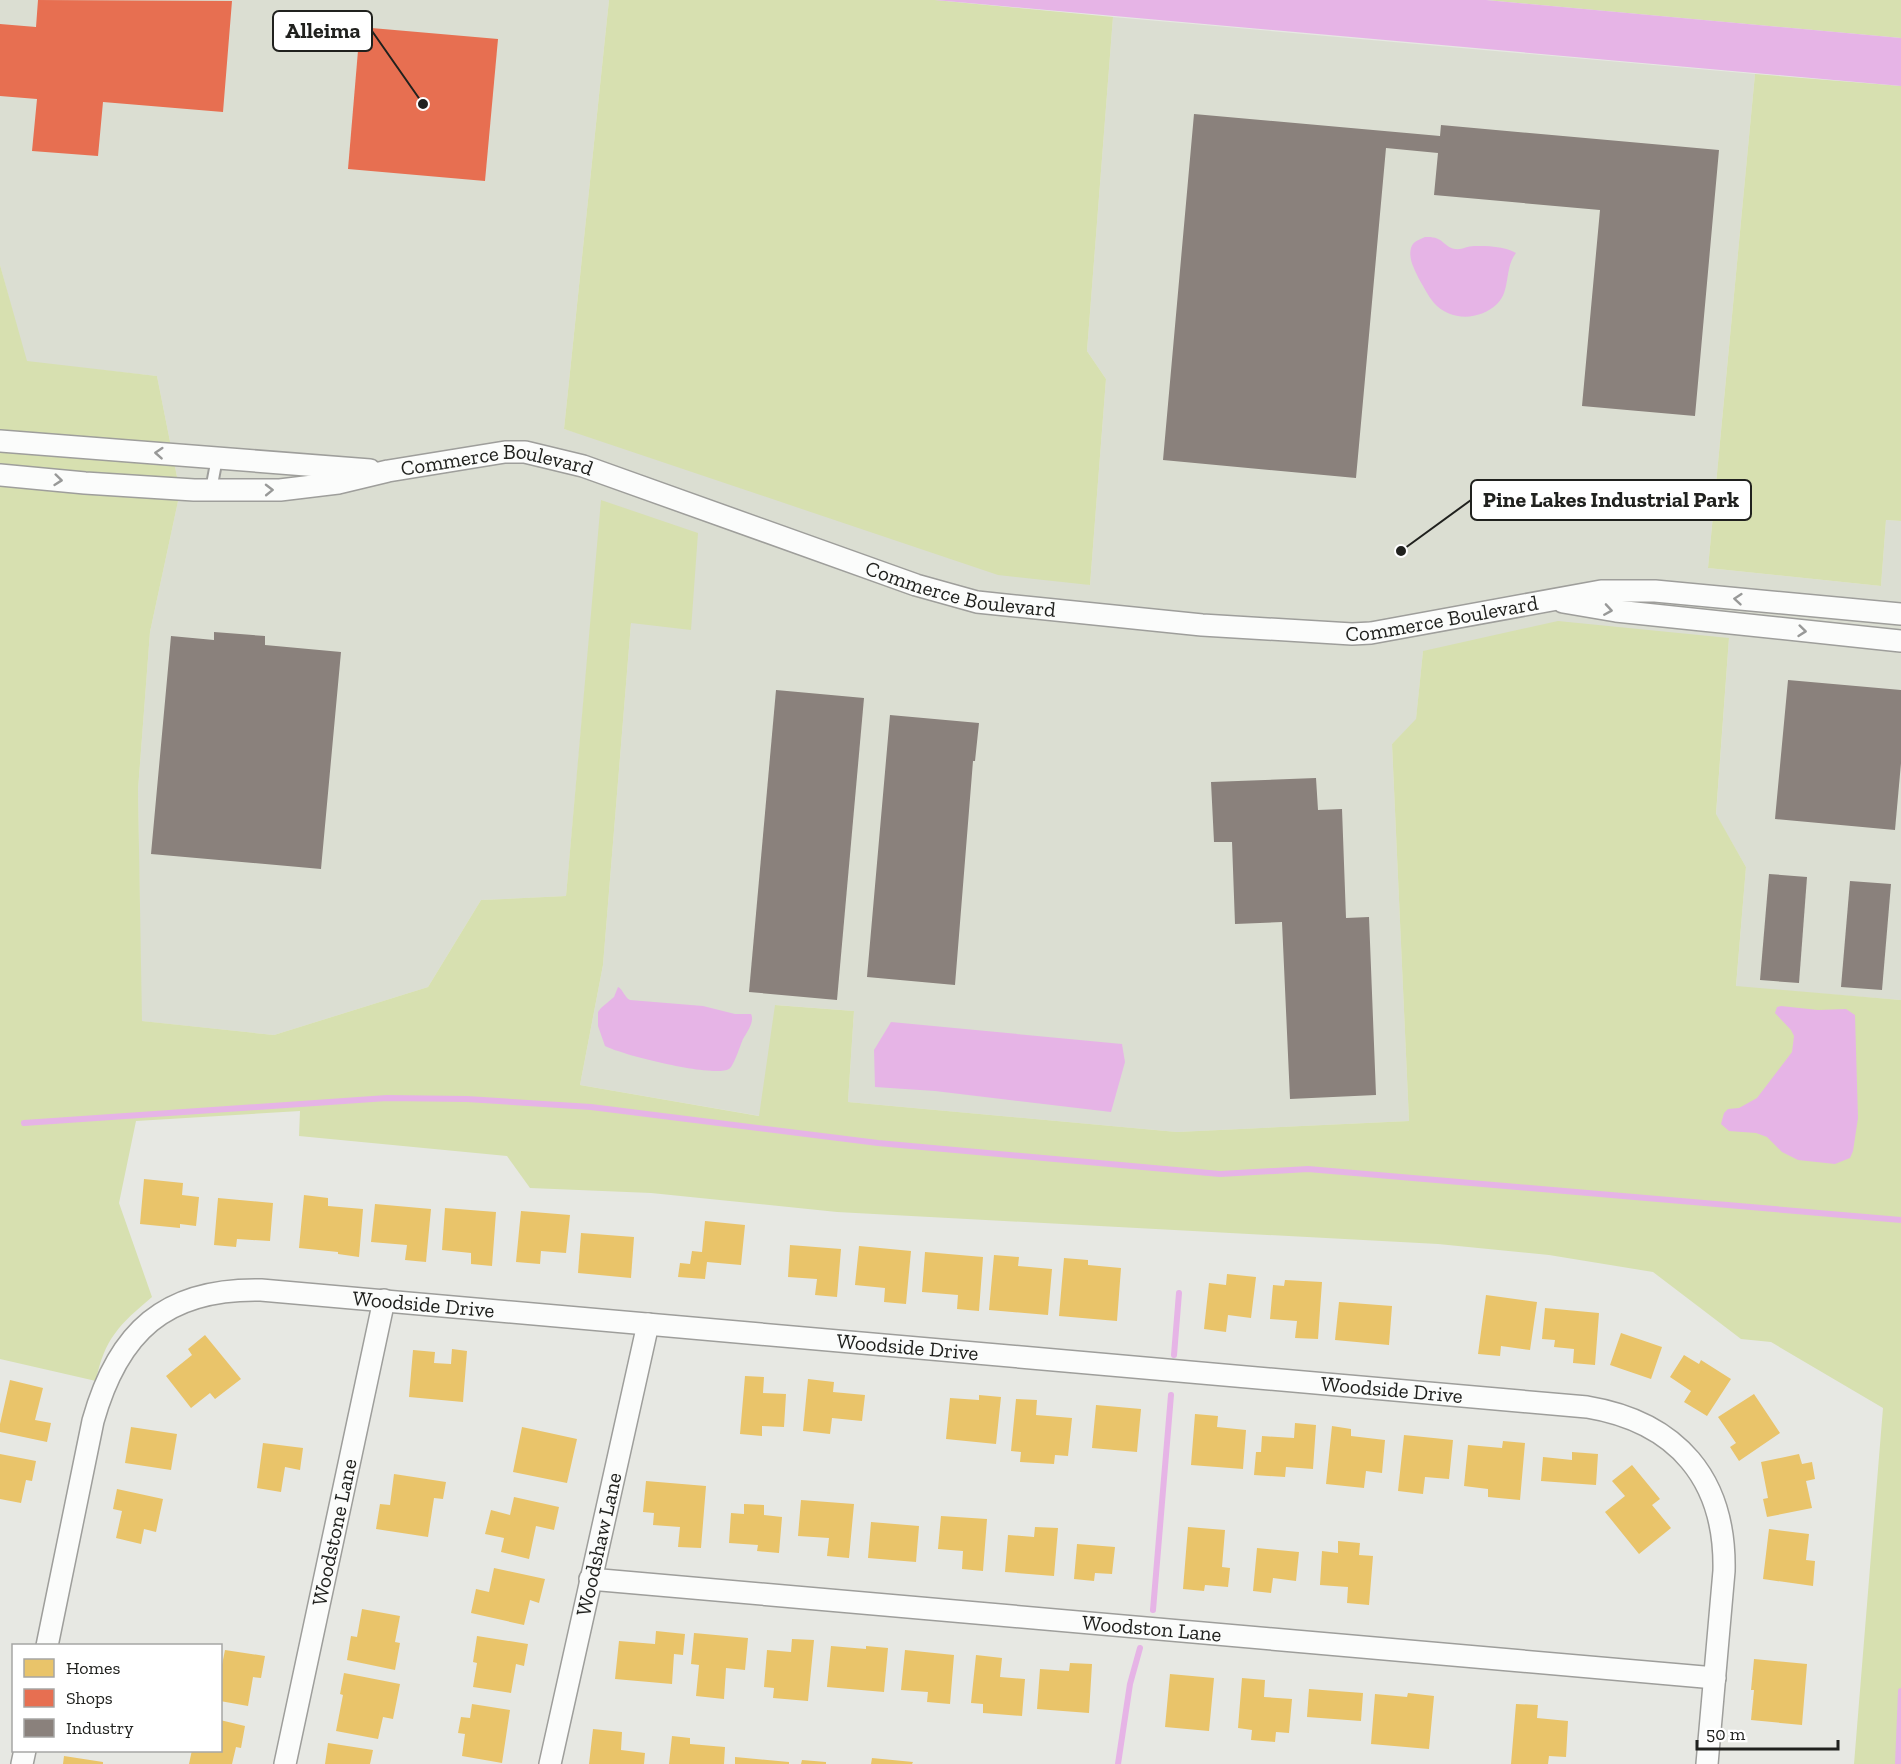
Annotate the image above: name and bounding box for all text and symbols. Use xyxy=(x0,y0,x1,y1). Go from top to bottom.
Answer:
callout: Alleima xyxy=(273,11,372,51)
text: Alleima xyxy=(285,17,361,44)
street label: Commerce Boulevard xyxy=(399,439,597,481)
one-way arrow xyxy=(154,447,163,460)
one-way arrow xyxy=(54,473,63,486)
callout: Pine Lakes Industrial Park xyxy=(1471,480,1751,520)
one-way arrow xyxy=(265,484,274,496)
text: Pine Lakes Industrial Park xyxy=(1483,486,1739,513)
street label: Commerce Boulevard xyxy=(862,555,1057,622)
street label: Commerce Boulevard xyxy=(1345,590,1540,646)
one-way arrow xyxy=(1734,593,1743,606)
one-way arrow xyxy=(1604,603,1613,615)
one-way arrow xyxy=(1798,624,1807,637)
street label: Woodside Drive xyxy=(351,1285,496,1323)
street label: Woodside Drive xyxy=(836,1328,980,1365)
street label: Woodside Drive xyxy=(1320,1371,1464,1408)
street label: Woodstone Lane xyxy=(306,1456,362,1608)
street label: Woodshaw Lane xyxy=(570,1470,627,1618)
street label: Woodston Lane xyxy=(1081,1609,1223,1647)
legend xyxy=(12,1644,222,1752)
text: Homes xyxy=(66,1657,120,1679)
text: Shops xyxy=(66,1687,113,1709)
scale bar xyxy=(1697,1713,1838,1751)
text: Industry xyxy=(66,1717,134,1739)
text: 50 m xyxy=(1706,1723,1746,1745)

